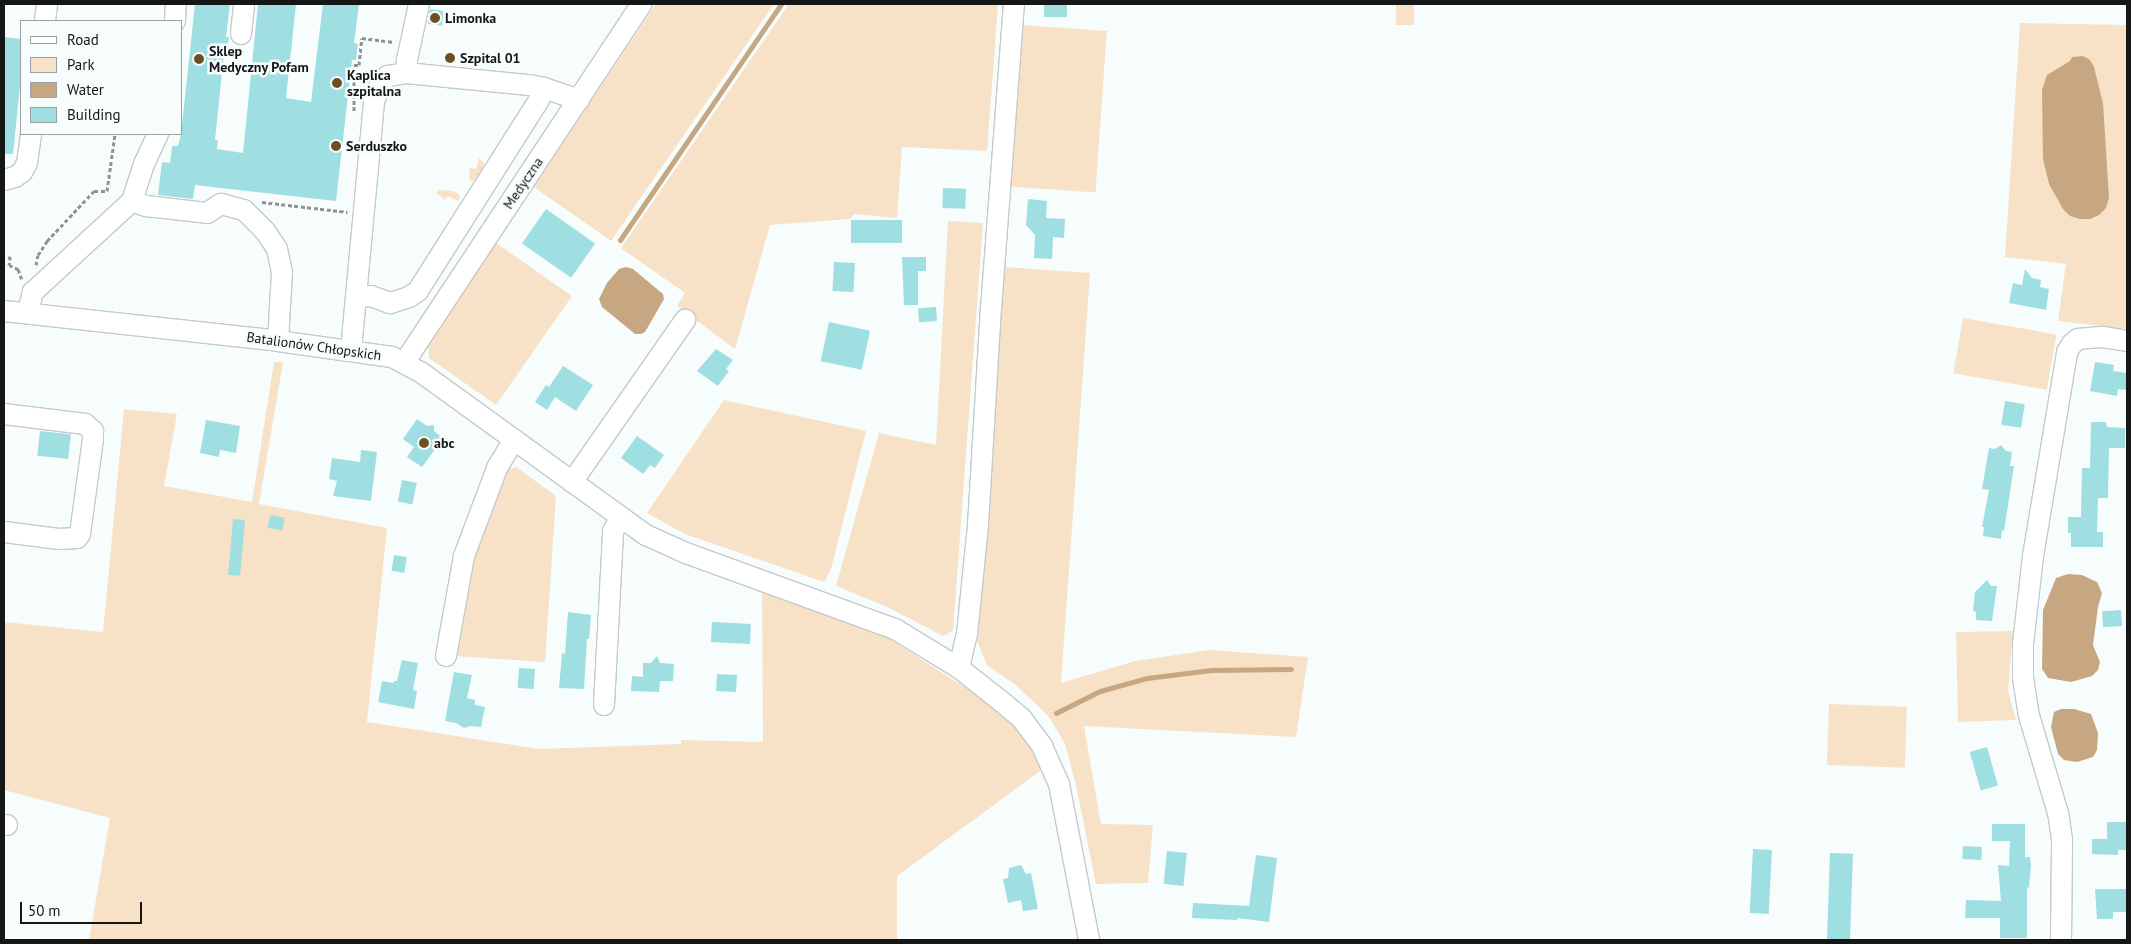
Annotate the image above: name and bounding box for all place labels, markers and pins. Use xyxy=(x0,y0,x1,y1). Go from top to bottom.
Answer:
place label: Limonka xyxy=(445,10,496,26)
marker: Limonka xyxy=(429,12,441,24)
place label: Sklep Medyczny Pofam xyxy=(209,43,309,75)
place label: Szpital 01 xyxy=(460,50,521,66)
marker: Szpital 01 xyxy=(444,52,456,64)
marker: Sklep Medyczny Pofam xyxy=(193,53,205,65)
place label: Kaplica szpitalna xyxy=(347,67,401,100)
marker: Kaplica szpitalna xyxy=(331,77,343,89)
place label: Serduszko xyxy=(346,138,407,154)
marker: Serduszko xyxy=(330,140,342,152)
place label: abc xyxy=(434,435,455,451)
marker: abc xyxy=(418,437,430,449)

